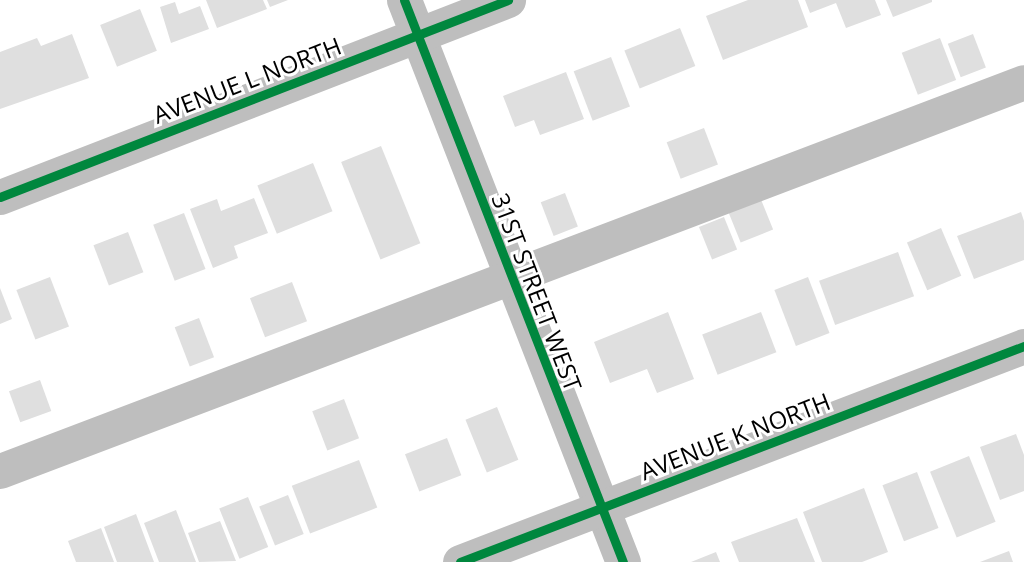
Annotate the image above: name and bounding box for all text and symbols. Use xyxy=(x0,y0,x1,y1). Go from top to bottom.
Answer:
street label: AVENUE L NORTH xyxy=(149,31,345,129)
street label: 31ST STREET WEST xyxy=(486,189,588,395)
street label: AVENUE K NORTH xyxy=(636,386,834,486)

